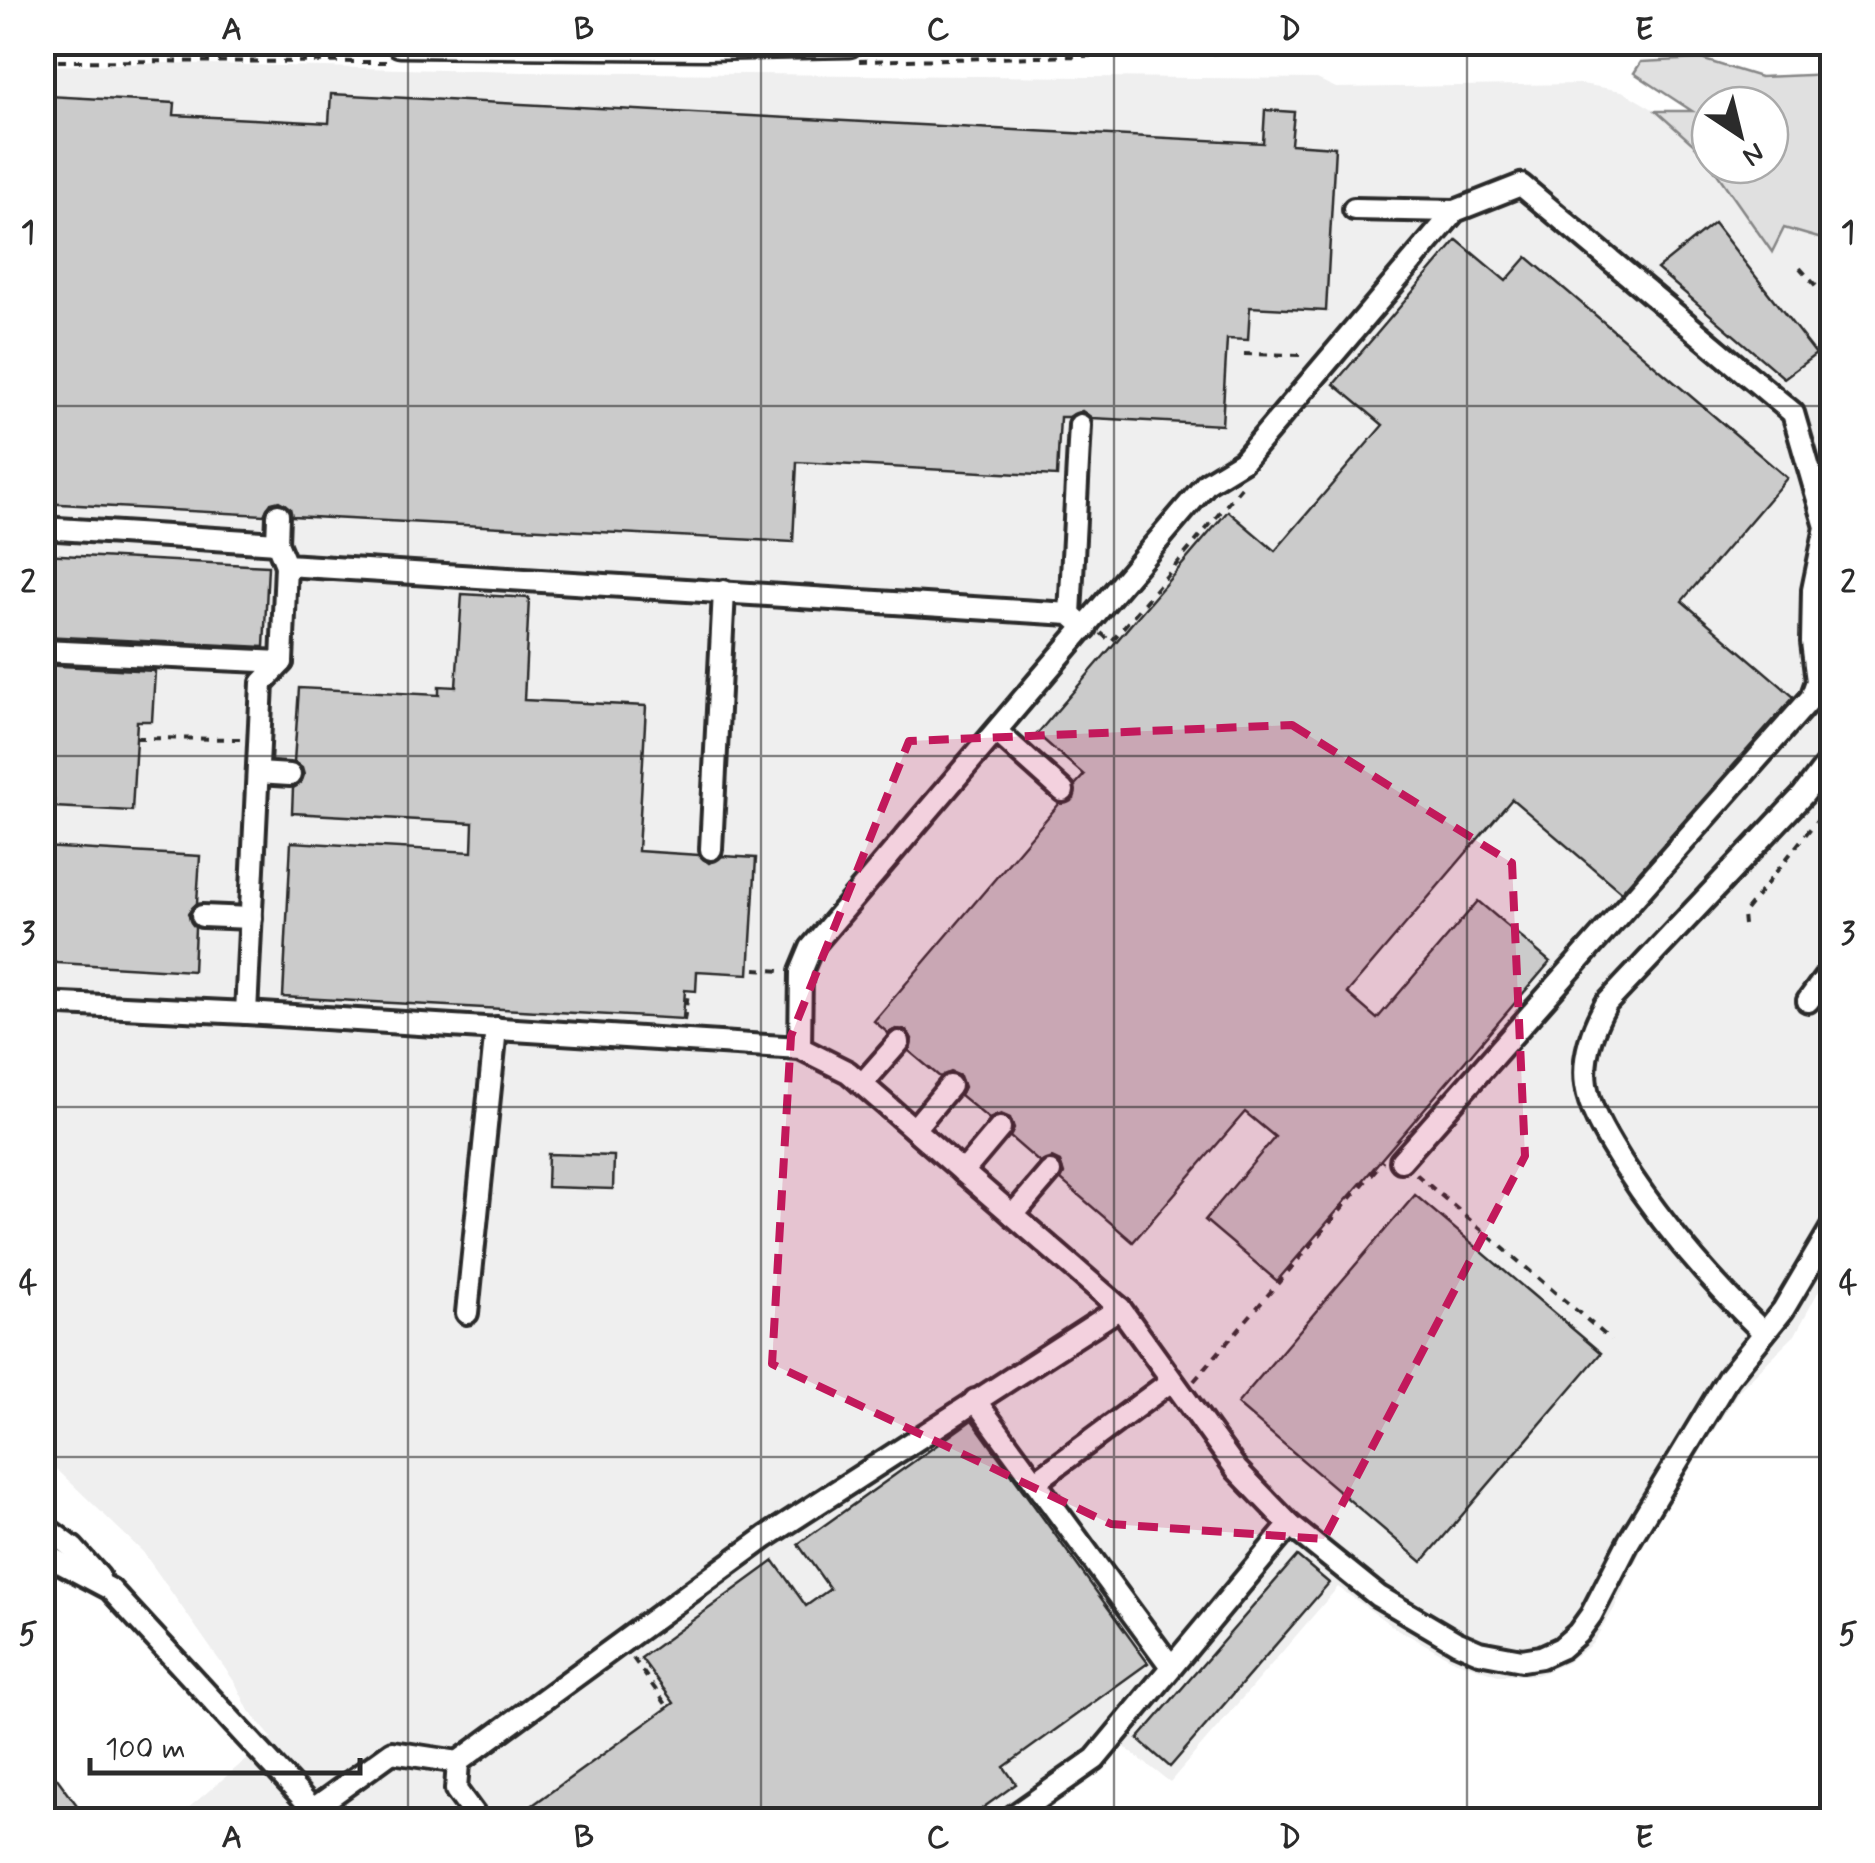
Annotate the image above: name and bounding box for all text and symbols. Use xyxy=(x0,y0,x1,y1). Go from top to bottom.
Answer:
text: A xyxy=(222,9,242,51)
text: B xyxy=(574,9,594,51)
text: C xyxy=(927,9,950,51)
text: D xyxy=(1279,9,1301,51)
text: E xyxy=(1635,9,1654,51)
north arrow xyxy=(1690,85,1790,185)
text: N xyxy=(1735,133,1771,174)
text: 1 xyxy=(21,212,35,254)
text: 1 xyxy=(1841,212,1855,254)
text: 2 xyxy=(20,562,36,604)
text: 2 xyxy=(1840,562,1856,604)
text: 3 xyxy=(21,913,36,955)
text: 3 xyxy=(1841,913,1856,955)
text: 4 xyxy=(19,1263,38,1305)
text: 4 xyxy=(1839,1263,1858,1305)
text: 5 xyxy=(18,1614,38,1656)
text: 5 xyxy=(1838,1614,1858,1656)
scale bar xyxy=(90,1713,360,1775)
text: 100 m xyxy=(105,1730,186,1769)
text: A xyxy=(222,1817,242,1859)
text: B xyxy=(574,1817,594,1859)
text: C xyxy=(927,1817,950,1859)
text: D xyxy=(1279,1817,1301,1859)
text: E xyxy=(1635,1817,1654,1859)

